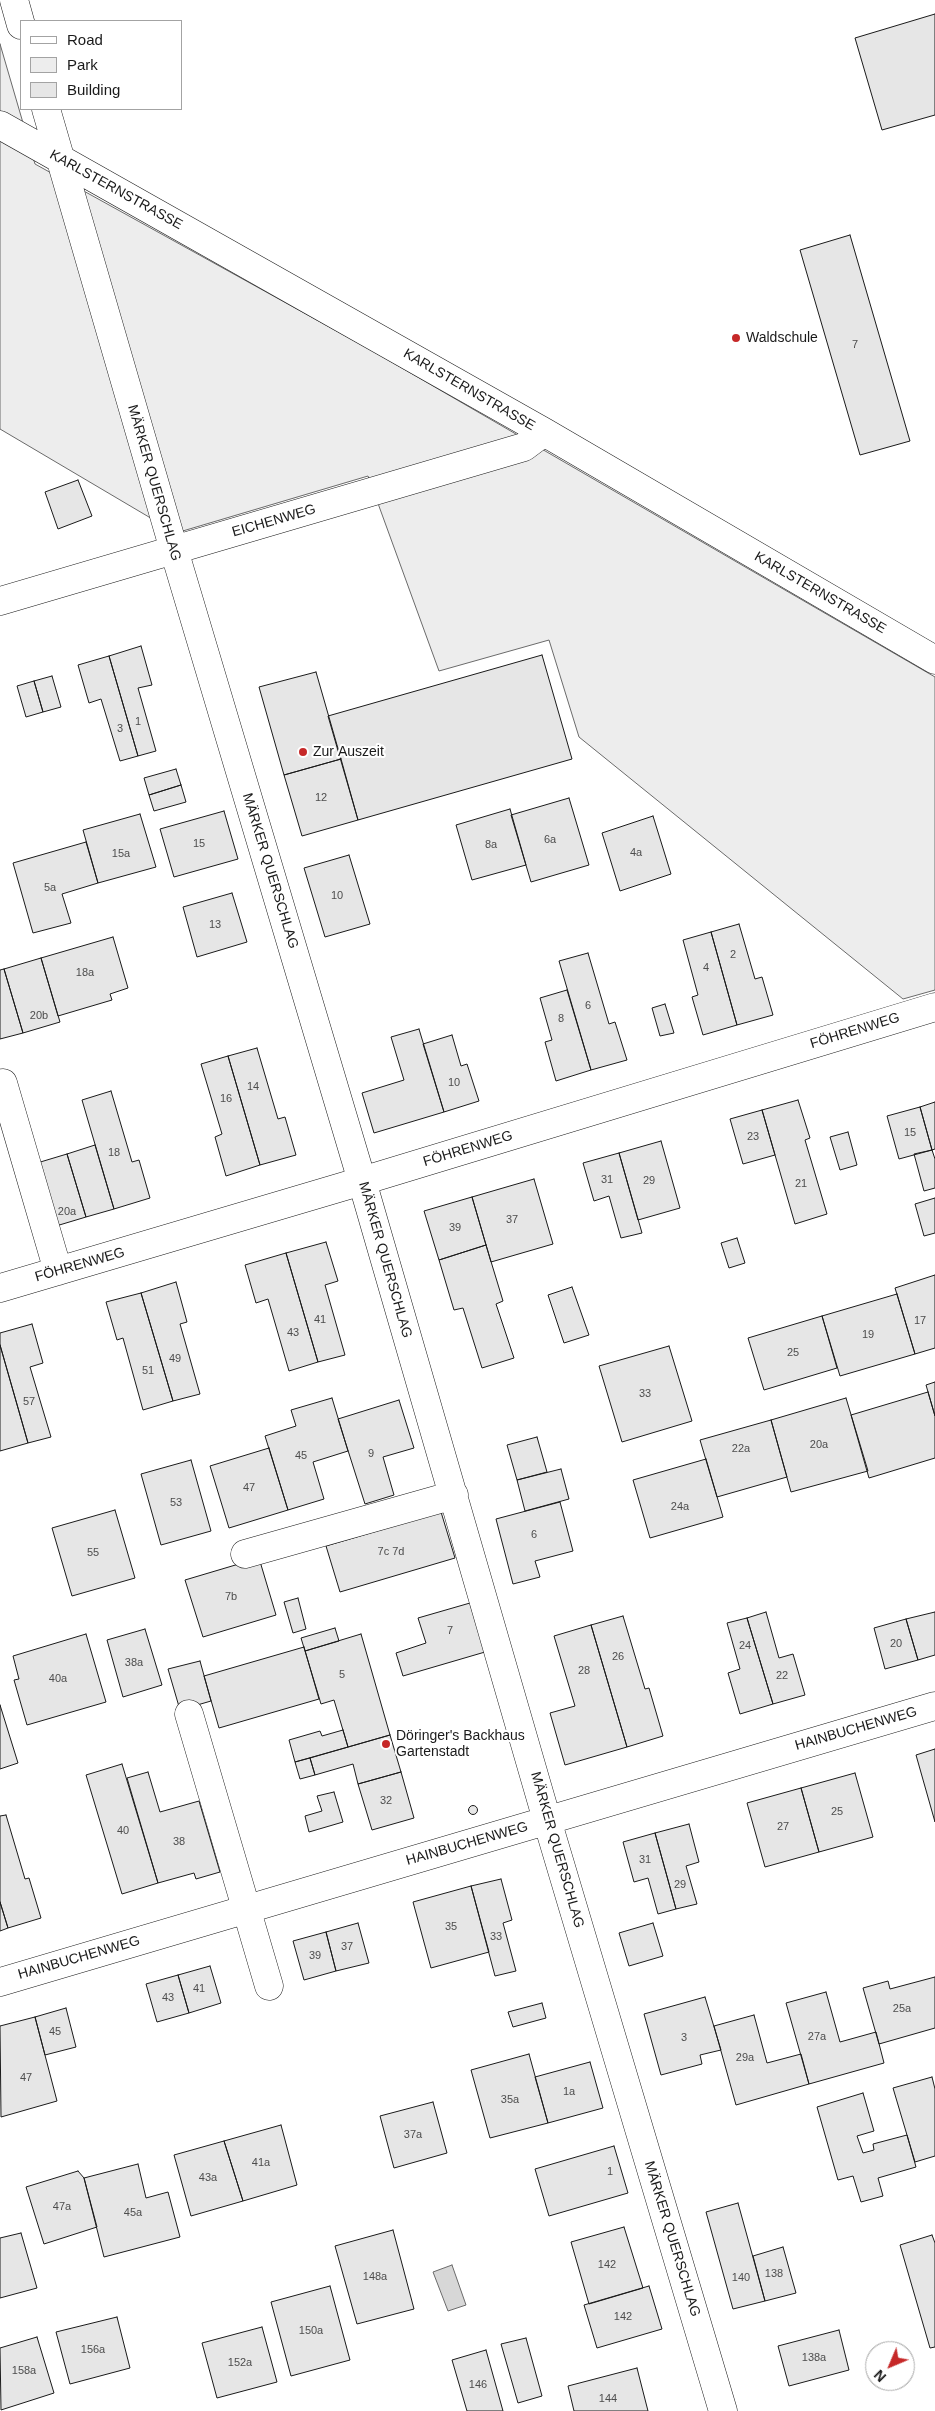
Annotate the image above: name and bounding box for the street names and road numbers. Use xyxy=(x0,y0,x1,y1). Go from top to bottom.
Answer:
street label: KARLSTERNSTRASSE xyxy=(47,146,185,234)
street label: KARLSTERNSTRASSE xyxy=(400,345,538,435)
street label: MÄRKER QUERSCHLAG xyxy=(124,403,184,563)
street label: EICHENWEG xyxy=(230,501,318,541)
street label: KARLSTERNSTRASSE xyxy=(751,548,889,638)
street label: MÄRKER QUERSCHLAG xyxy=(238,791,302,951)
street label: FÖHRENWEG xyxy=(808,1009,902,1053)
street label: FÖHRENWEG xyxy=(421,1127,515,1171)
street label: MÄRKER QUERSCHLAG xyxy=(355,1180,415,1340)
street label: FÖHRENWEG xyxy=(33,1244,127,1286)
street label: HAINBUCHENWEG xyxy=(793,1704,919,1754)
street label: MÄRKER QUERSCHLAG xyxy=(527,1770,587,1930)
street label: HAINBUCHENWEG xyxy=(404,1819,530,1869)
street label: HAINBUCHENWEG xyxy=(16,1933,142,1983)
street label: MÄRKER QUERSCHLAG xyxy=(640,2159,704,2319)

